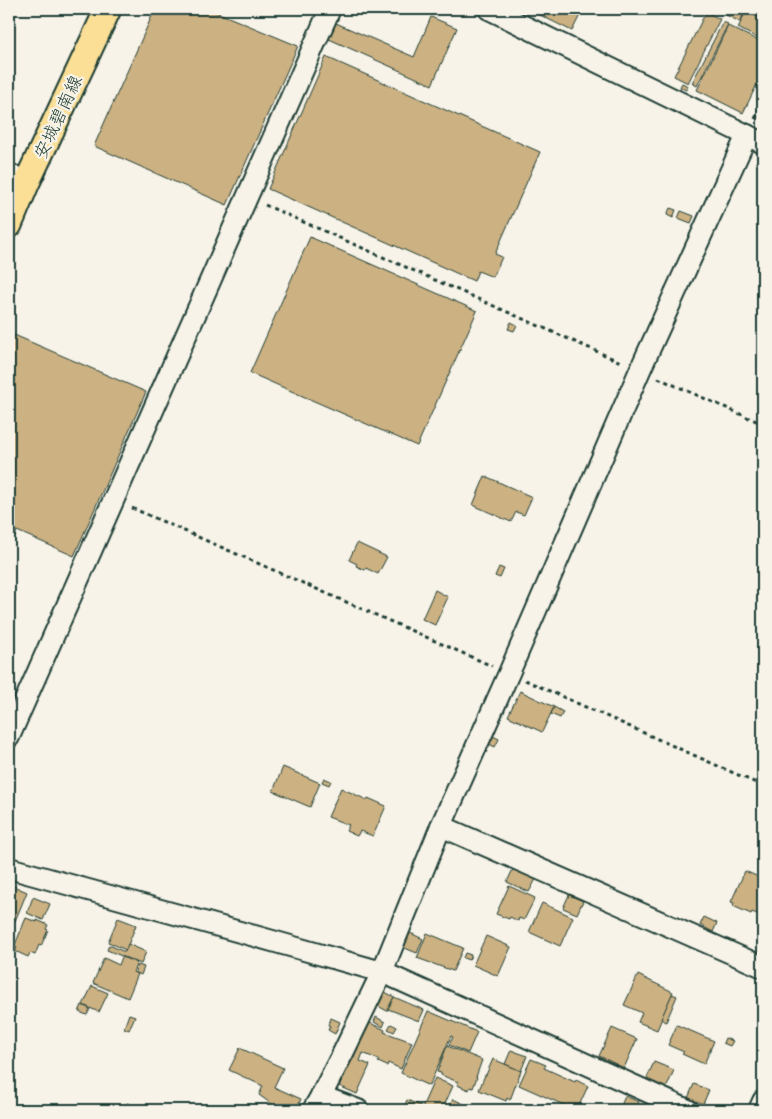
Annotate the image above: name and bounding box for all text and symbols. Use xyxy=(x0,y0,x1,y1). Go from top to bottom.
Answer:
street label: 安城碧南線 xyxy=(29,72,87,162)

